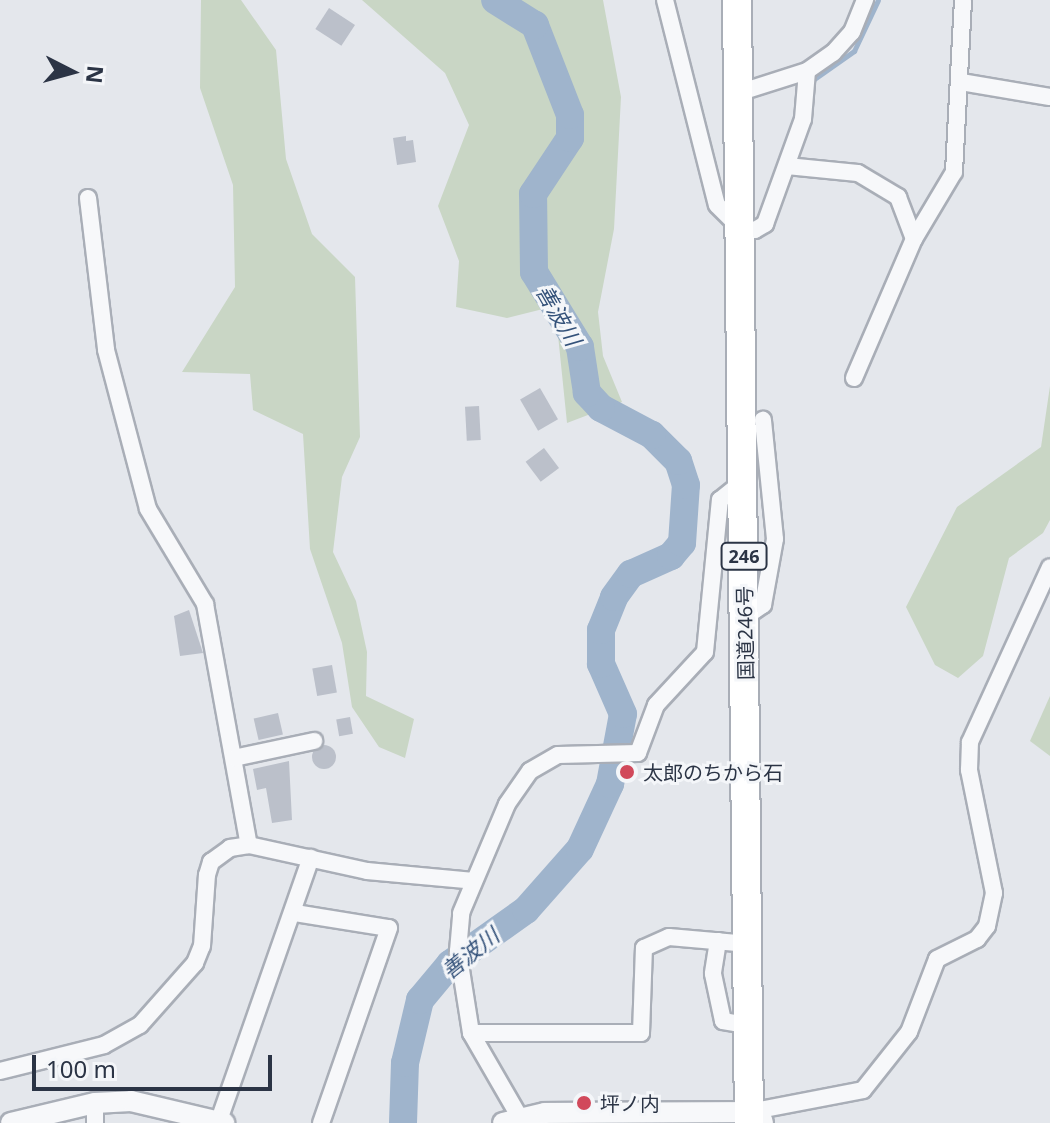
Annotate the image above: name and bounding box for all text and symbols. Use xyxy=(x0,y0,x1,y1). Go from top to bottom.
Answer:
north arrow xyxy=(32,32,112,112)
text: N xyxy=(80,64,112,85)
water label: 善波川 xyxy=(531,280,587,350)
road number: 246 xyxy=(720,542,768,570)
street label: 国道246号 xyxy=(732,586,758,680)
place label: 太郎のちから石 xyxy=(643,760,783,784)
marker: 太郎のちから石 xyxy=(618,763,636,781)
water label: 善波川 xyxy=(436,922,504,984)
scale bar xyxy=(36,1039,276,1089)
text: 100 m xyxy=(46,1052,116,1085)
place label: 坪ノ内 xyxy=(600,1091,660,1115)
marker: 坪ノ内 xyxy=(575,1094,593,1112)

